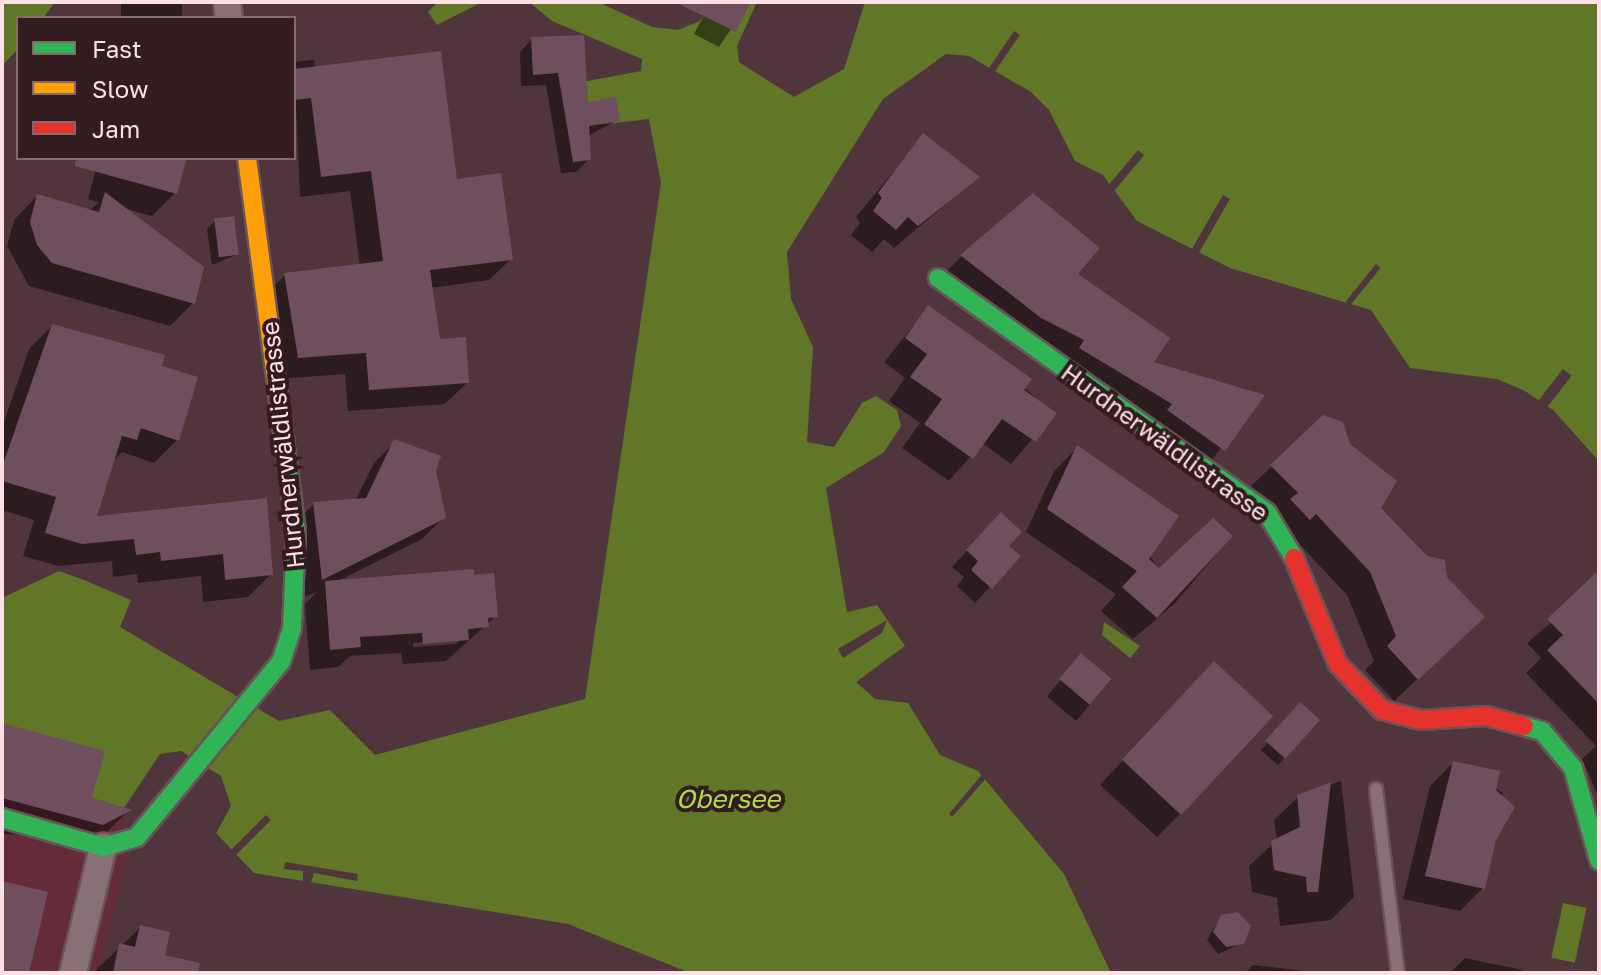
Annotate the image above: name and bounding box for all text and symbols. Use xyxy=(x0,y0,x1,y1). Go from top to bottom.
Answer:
legend xyxy=(16,16,296,160)
text: Fast xyxy=(92,34,142,63)
text: Slow xyxy=(92,74,148,103)
text: Jam xyxy=(92,114,140,143)
street label: Hurdnerwäldlistrasse xyxy=(255,320,309,570)
street label: Hurdnerwäldlistrasse xyxy=(1056,357,1274,527)
water label: Obersee xyxy=(676,783,780,815)

